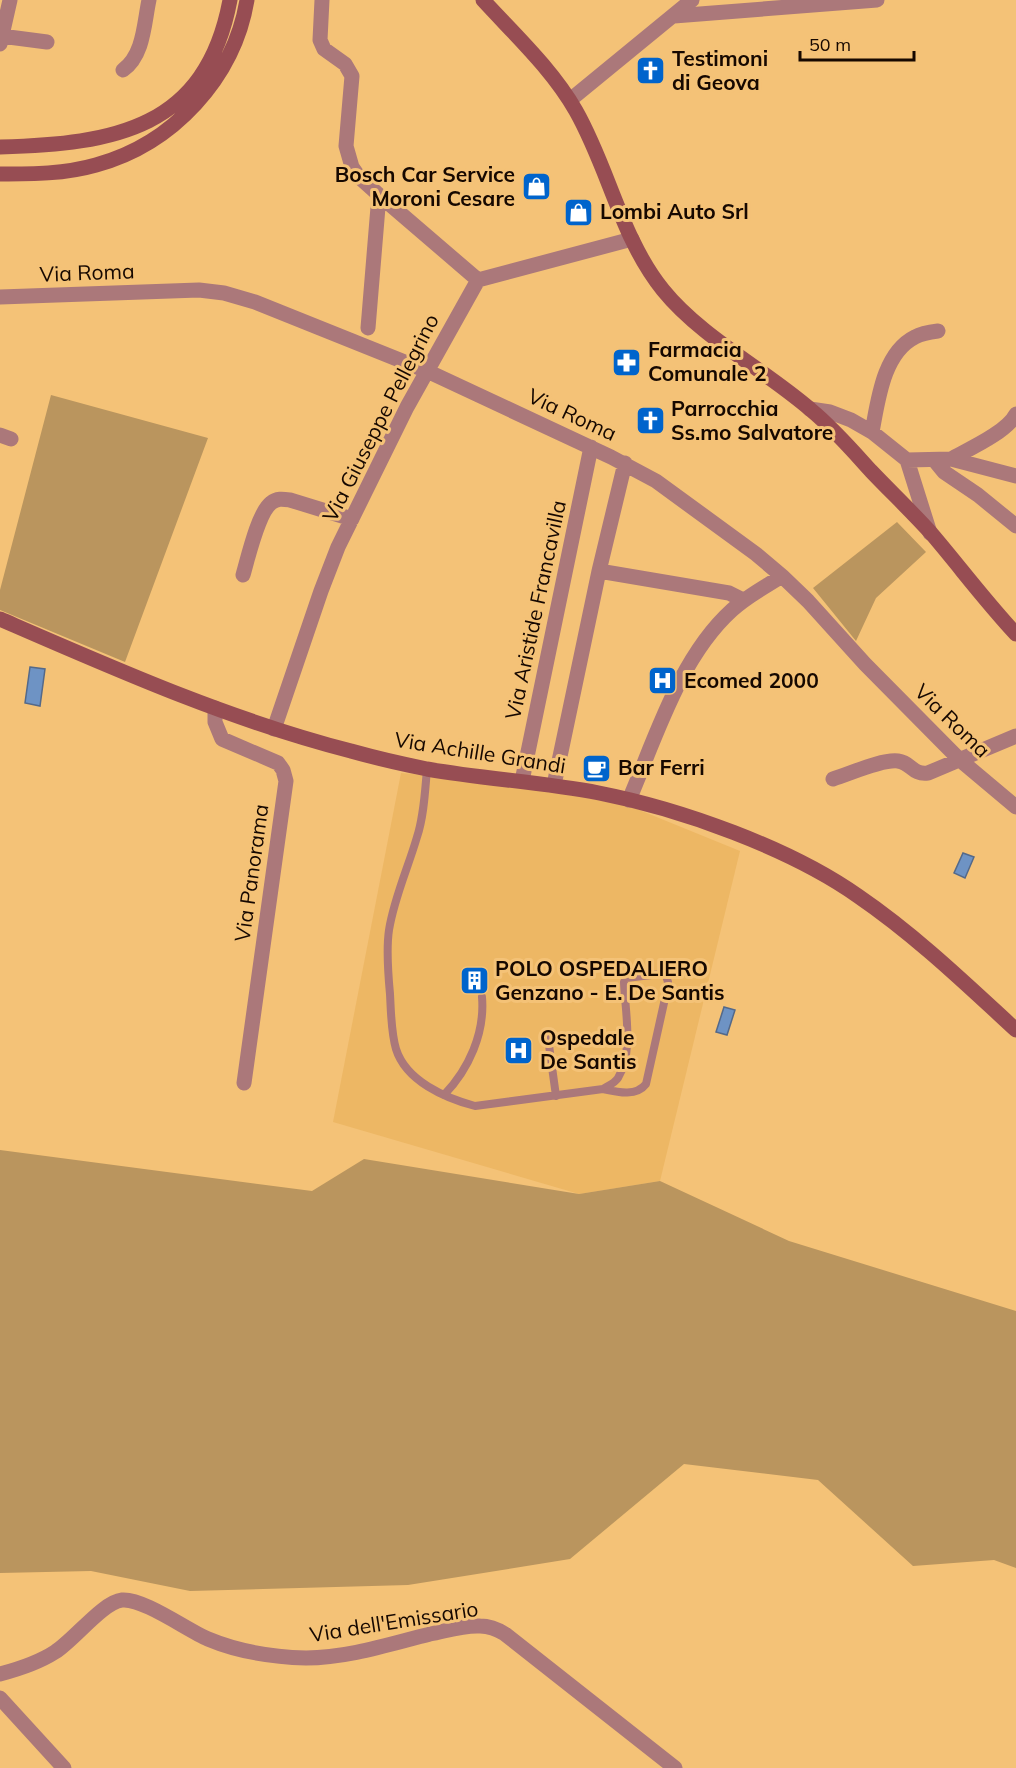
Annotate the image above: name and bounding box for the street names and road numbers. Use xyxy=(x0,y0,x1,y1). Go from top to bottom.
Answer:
street label: Via Roma xyxy=(39,257,135,287)
street label: Via Giuseppe Pellegrino xyxy=(316,309,444,526)
street label: Via Roma xyxy=(524,382,621,446)
street label: Via Aristide Francavilla xyxy=(499,498,571,722)
street label: Via Roma xyxy=(909,678,996,763)
street label: Via Achille Grandi xyxy=(393,726,568,778)
street label: Via Panorama xyxy=(228,802,274,943)
street label: Via dell'Emissario xyxy=(308,1595,480,1647)

